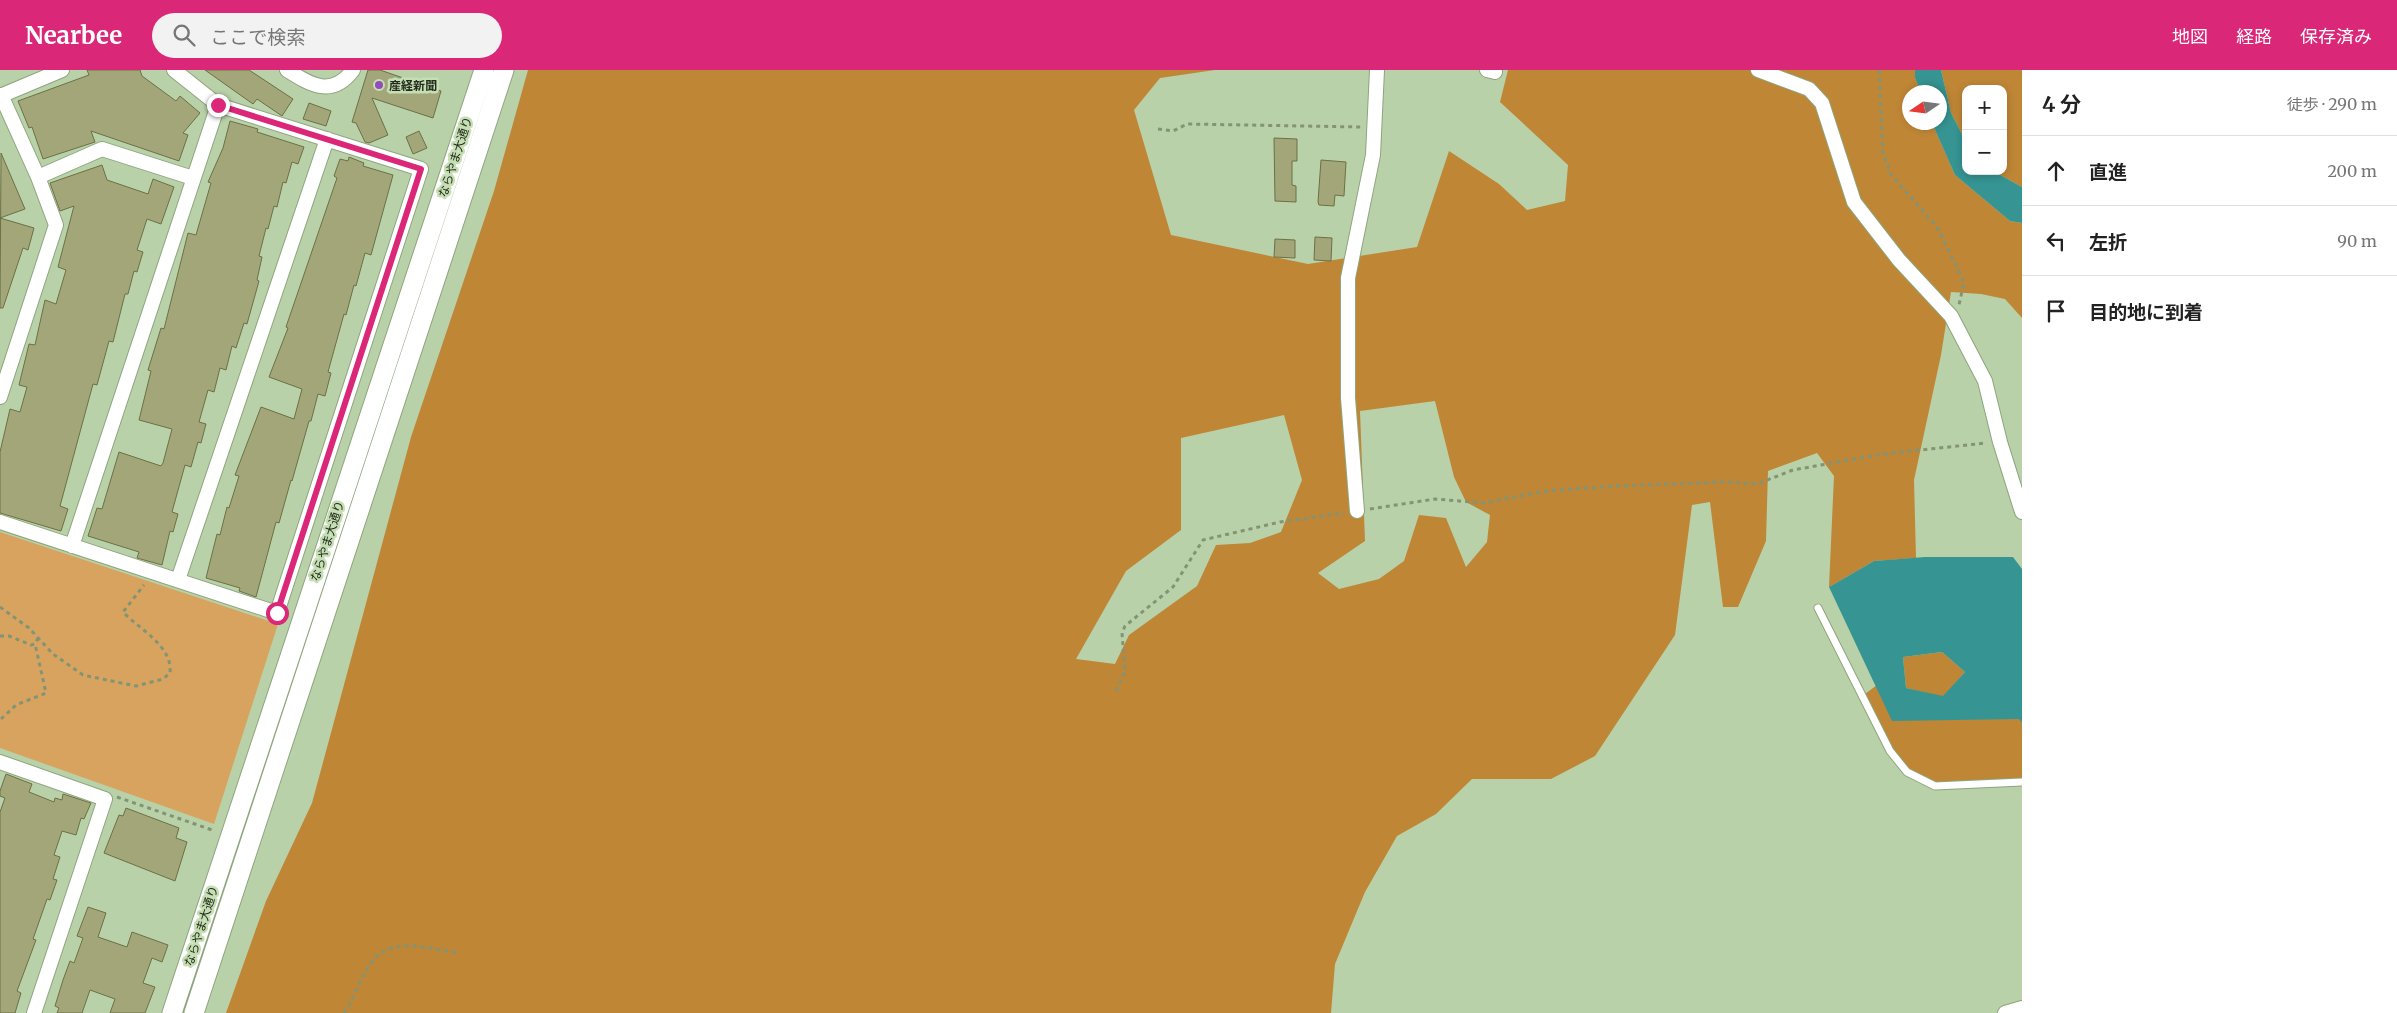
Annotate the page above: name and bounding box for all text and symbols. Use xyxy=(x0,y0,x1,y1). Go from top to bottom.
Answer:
search box xyxy=(152,13,502,58)
text: Nearbee xyxy=(25,20,122,51)
icon: search xyxy=(170,21,198,49)
text: ここで検索 xyxy=(210,25,305,49)
text: 地図 xyxy=(2172,25,2208,48)
text: 経路 xyxy=(2236,25,2272,48)
text: 保存済み xyxy=(2300,25,2372,48)
place label: 産経新聞 xyxy=(389,78,437,93)
marker: 産経新聞 xyxy=(373,79,385,91)
north arrow xyxy=(1902,85,1947,130)
map controls xyxy=(1962,85,2007,175)
button: + xyxy=(1962,85,2007,130)
text: 4 分 xyxy=(2042,91,2081,118)
route end xyxy=(207,94,230,117)
text: 徒歩 · 290 m xyxy=(2287,94,2377,114)
street label: ならやま大通り xyxy=(435,115,475,199)
button: − xyxy=(1962,130,2007,175)
icon: ahead xyxy=(2042,157,2070,185)
text: 直進 xyxy=(2089,160,2127,184)
text: 200 m xyxy=(2327,161,2377,181)
icon: left xyxy=(2042,227,2070,255)
text: 左折 xyxy=(2089,230,2127,254)
text: 90 m xyxy=(2337,231,2377,251)
icon: arrive xyxy=(2042,297,2070,325)
text: 目的地に到着 xyxy=(2089,300,2203,324)
street label: ならやま大通り xyxy=(307,499,347,583)
route start xyxy=(266,602,289,625)
street label: ならやま大通り xyxy=(181,884,221,968)

